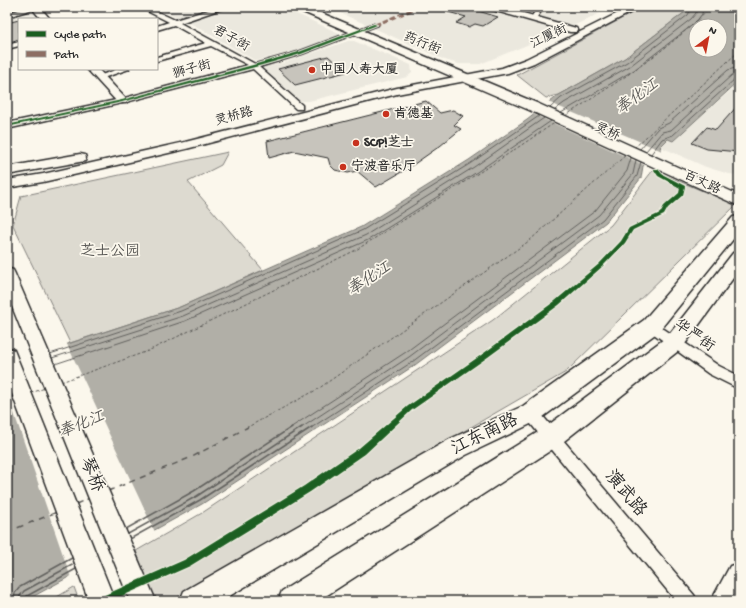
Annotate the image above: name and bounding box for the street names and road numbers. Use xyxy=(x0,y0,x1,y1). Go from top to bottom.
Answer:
street label: 江厦街 xyxy=(528,21,570,52)
street label: 君子街 xyxy=(210,22,252,55)
street label: 药行街 xyxy=(401,28,444,58)
street label: 狮子街 xyxy=(171,57,213,82)
street label: 灵桥路 xyxy=(213,104,255,129)
street label: 灵桥 xyxy=(592,119,622,144)
street label: 百丈路 xyxy=(681,167,723,198)
street label: 华严街 xyxy=(670,316,718,356)
street label: 江东南路 xyxy=(448,409,522,460)
street label: 琴桥 xyxy=(75,454,108,496)
street label: 演武路 xyxy=(600,466,651,521)

